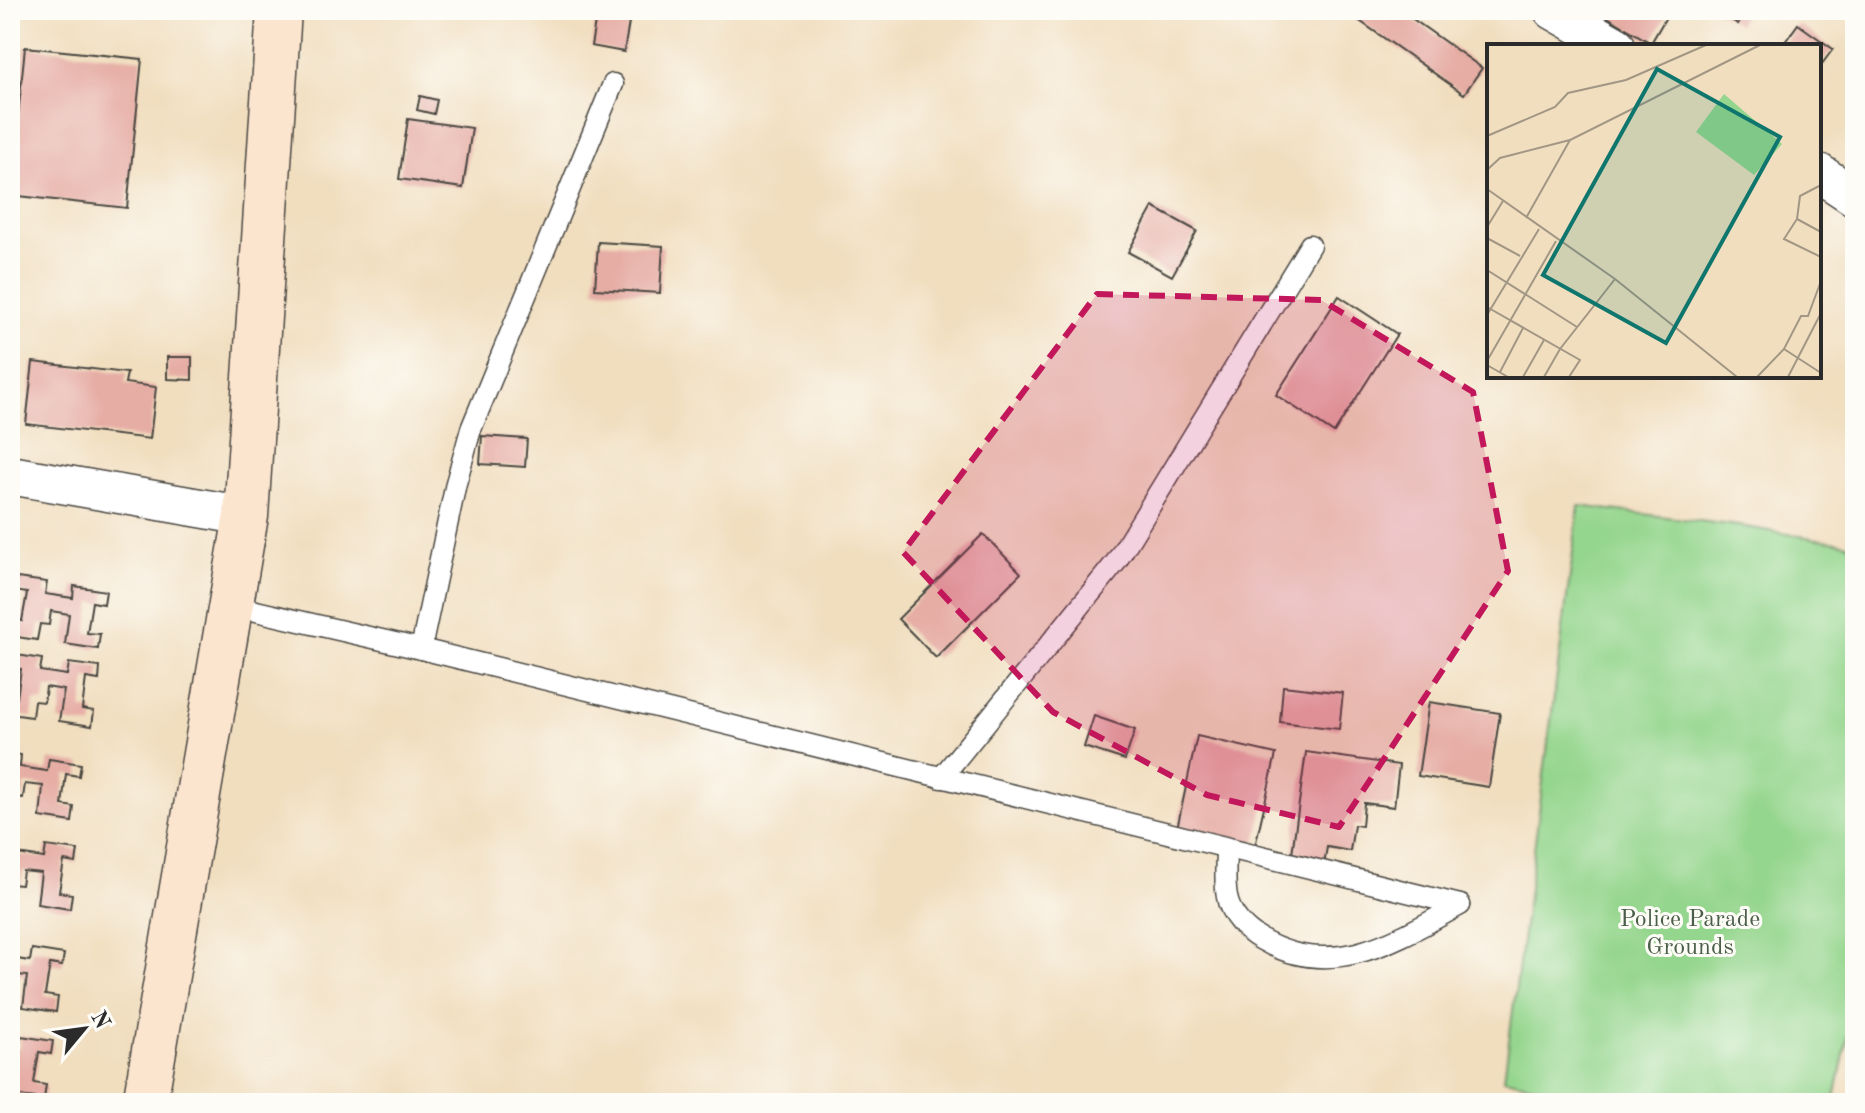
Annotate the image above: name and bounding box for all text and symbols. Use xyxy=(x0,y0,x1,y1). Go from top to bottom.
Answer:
inset map xyxy=(1487,44,1821,378)
park label: Police Parade Grounds xyxy=(1620,908,1760,960)
north arrow xyxy=(44,989,124,1069)
text: N xyxy=(86,1008,114,1033)

